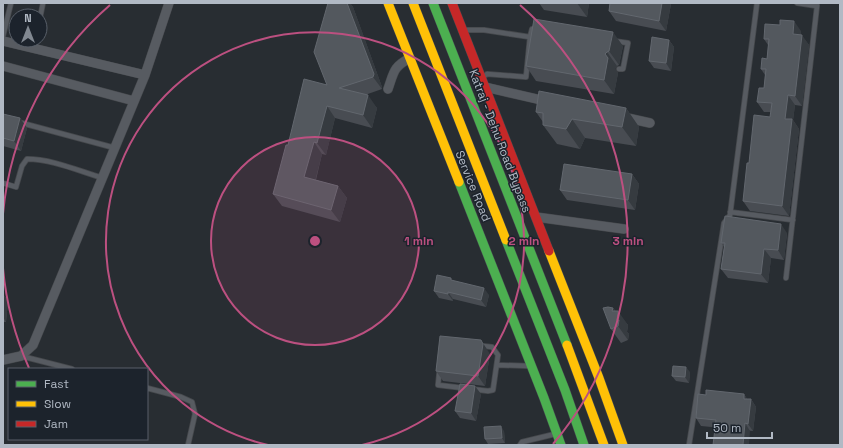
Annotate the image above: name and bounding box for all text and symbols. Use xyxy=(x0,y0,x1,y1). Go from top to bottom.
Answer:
north arrow xyxy=(8,8,48,48)
text: N xyxy=(24,11,32,25)
street label: Katraj - Dehu Road Bypass xyxy=(465,67,535,215)
street label: Service Road xyxy=(451,148,495,224)
text: 1 min xyxy=(404,233,434,249)
text: 2 min xyxy=(508,233,540,249)
text: 3 min xyxy=(612,233,644,249)
centre of rings xyxy=(308,234,322,248)
legend xyxy=(8,368,148,440)
text: Fast xyxy=(44,376,69,392)
text: Slow xyxy=(44,396,71,412)
scale bar xyxy=(707,414,772,440)
text: Jam xyxy=(44,416,68,432)
text: 50 m xyxy=(713,420,741,436)

